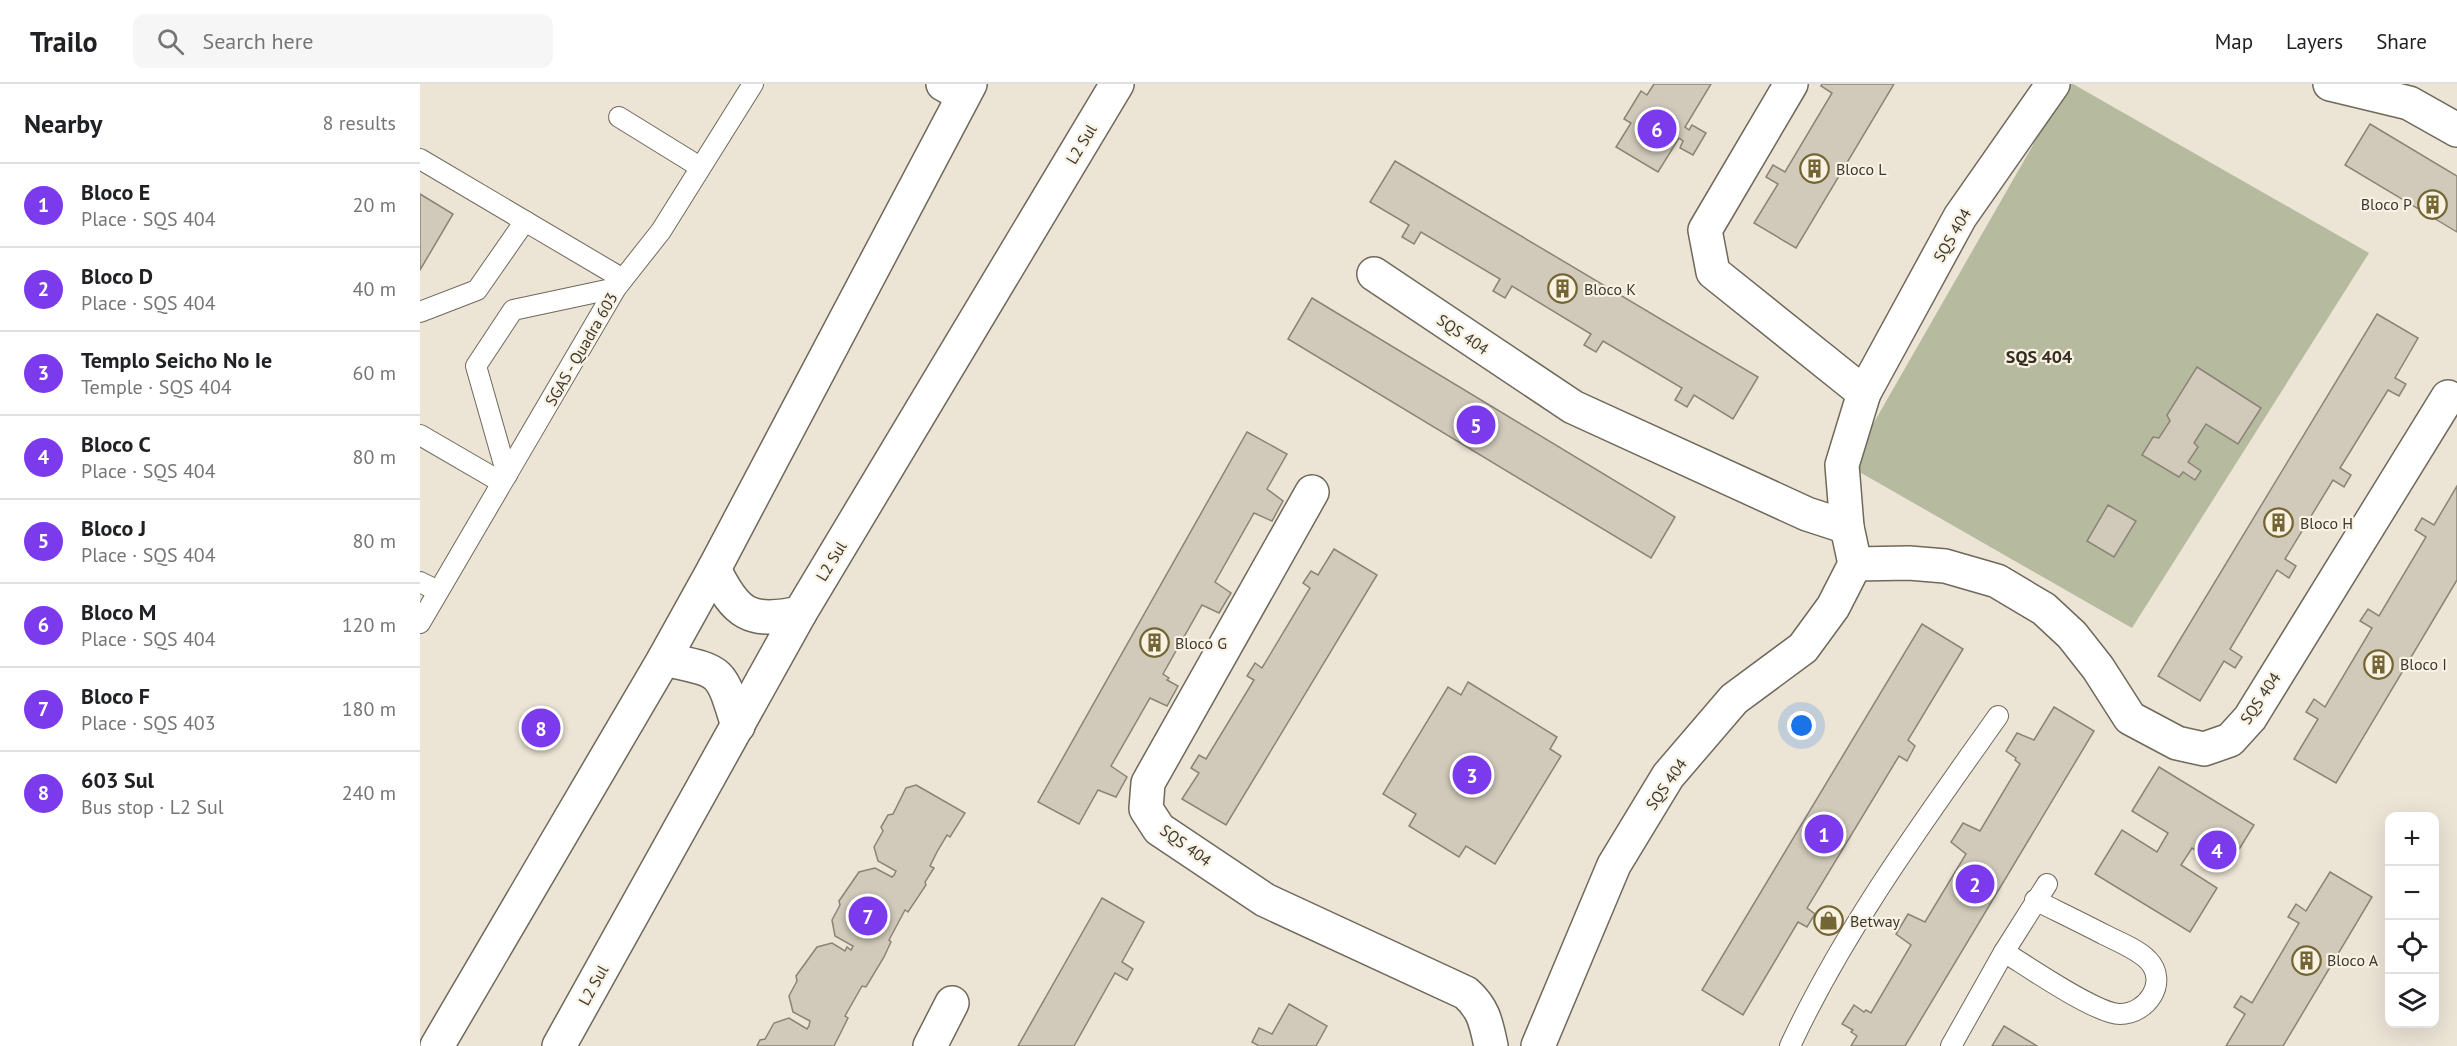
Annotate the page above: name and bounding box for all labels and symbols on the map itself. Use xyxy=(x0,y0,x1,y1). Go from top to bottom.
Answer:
pin: 6 xyxy=(1638,106,1676,152)
street label: L2 Sul xyxy=(1061,120,1101,168)
building icon: Bloco L xyxy=(1799,153,1831,185)
place label: Bloco L xyxy=(1836,159,1887,179)
building icon: Bloco P xyxy=(2417,188,2449,220)
place label: Bloco P xyxy=(2361,194,2412,214)
street label: SQS 404 xyxy=(1929,204,1975,265)
building icon: Bloco K xyxy=(1547,273,1579,305)
place label: Bloco K xyxy=(1584,279,1636,299)
street label: SGAS - Quadra 603 xyxy=(540,289,622,409)
street label: SQS 404 xyxy=(1433,309,1493,359)
district label: SQS 404 xyxy=(2006,345,2072,368)
pin: 5 xyxy=(1456,402,1496,448)
building icon: Bloco H xyxy=(2263,507,2295,539)
place label: Bloco H xyxy=(2300,513,2353,533)
street label: L2 Sul xyxy=(811,537,851,585)
building icon: Bloco G xyxy=(1138,627,1170,659)
place label: Bloco G xyxy=(1175,633,1227,653)
building icon: Bloco I xyxy=(2363,648,2395,680)
place label: Bloco I xyxy=(2400,654,2447,674)
street label: SQS 404 xyxy=(2235,668,2285,728)
pin: 8 xyxy=(522,706,560,750)
your location xyxy=(1787,711,1816,740)
pin: 3 xyxy=(1452,752,1492,798)
street label: SQS 404 xyxy=(1641,754,1691,814)
pin: 1 xyxy=(1804,812,1844,856)
street label: SQS 404 xyxy=(1157,820,1216,870)
pin: 4 xyxy=(2198,828,2236,873)
pin: 2 xyxy=(1956,862,1994,906)
pin: 7 xyxy=(848,894,888,938)
shop icon: Betway xyxy=(1813,905,1845,937)
place label: Betway xyxy=(1850,911,1901,931)
building icon: Bloco A xyxy=(2290,944,2322,976)
place label: Bloco A xyxy=(2327,950,2379,970)
street label: L2 Sul xyxy=(574,961,612,1009)

